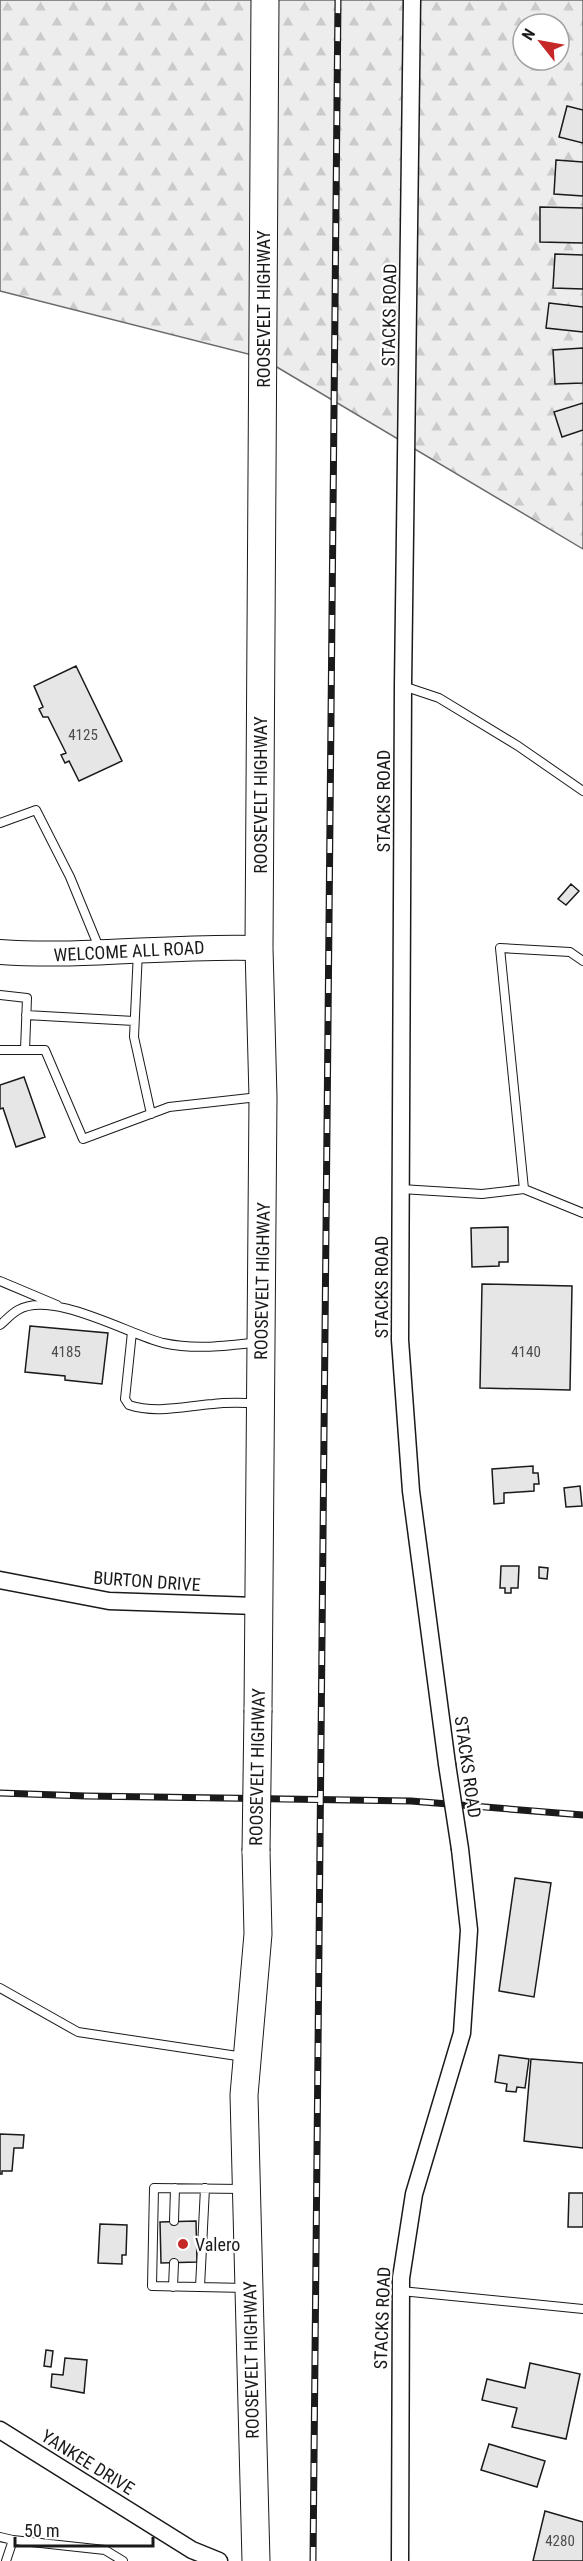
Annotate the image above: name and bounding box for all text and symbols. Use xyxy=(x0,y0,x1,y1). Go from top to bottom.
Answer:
north arrow xyxy=(511,12,571,72)
text: N xyxy=(518,25,539,44)
street label: ROOSEVELT HIGHWAY xyxy=(253,230,274,388)
street label: STACKS ROAD xyxy=(378,264,400,366)
street label: ROOSEVELT HIGHWAY xyxy=(250,716,271,874)
house number: 4125 xyxy=(68,726,98,744)
street label: STACKS ROAD xyxy=(373,750,394,852)
street label: WELCOME ALL ROAD xyxy=(53,937,205,965)
street label: ROOSEVELT HIGHWAY xyxy=(250,1201,274,1360)
street label: STACKS ROAD xyxy=(371,1236,392,1338)
house number: 4185 xyxy=(51,1343,81,1361)
house number: 4140 xyxy=(511,1343,541,1361)
street label: BURTON DRIVE xyxy=(93,1567,201,1595)
street label: ROOSEVELT HIGHWAY xyxy=(245,1687,269,1846)
street label: STACKS ROAD xyxy=(450,1715,486,1819)
place label: Valero xyxy=(195,2234,240,2255)
marker: Valero xyxy=(176,2237,190,2251)
street label: STACKS ROAD xyxy=(370,2266,394,2370)
street label: ROOSEVELT HIGHWAY xyxy=(239,2280,263,2439)
street label: YANKEE DRIVE xyxy=(38,2425,138,2499)
scale bar xyxy=(15,2510,153,2548)
text: 50 m xyxy=(24,2520,59,2541)
house number: 4280 xyxy=(545,2532,575,2550)

